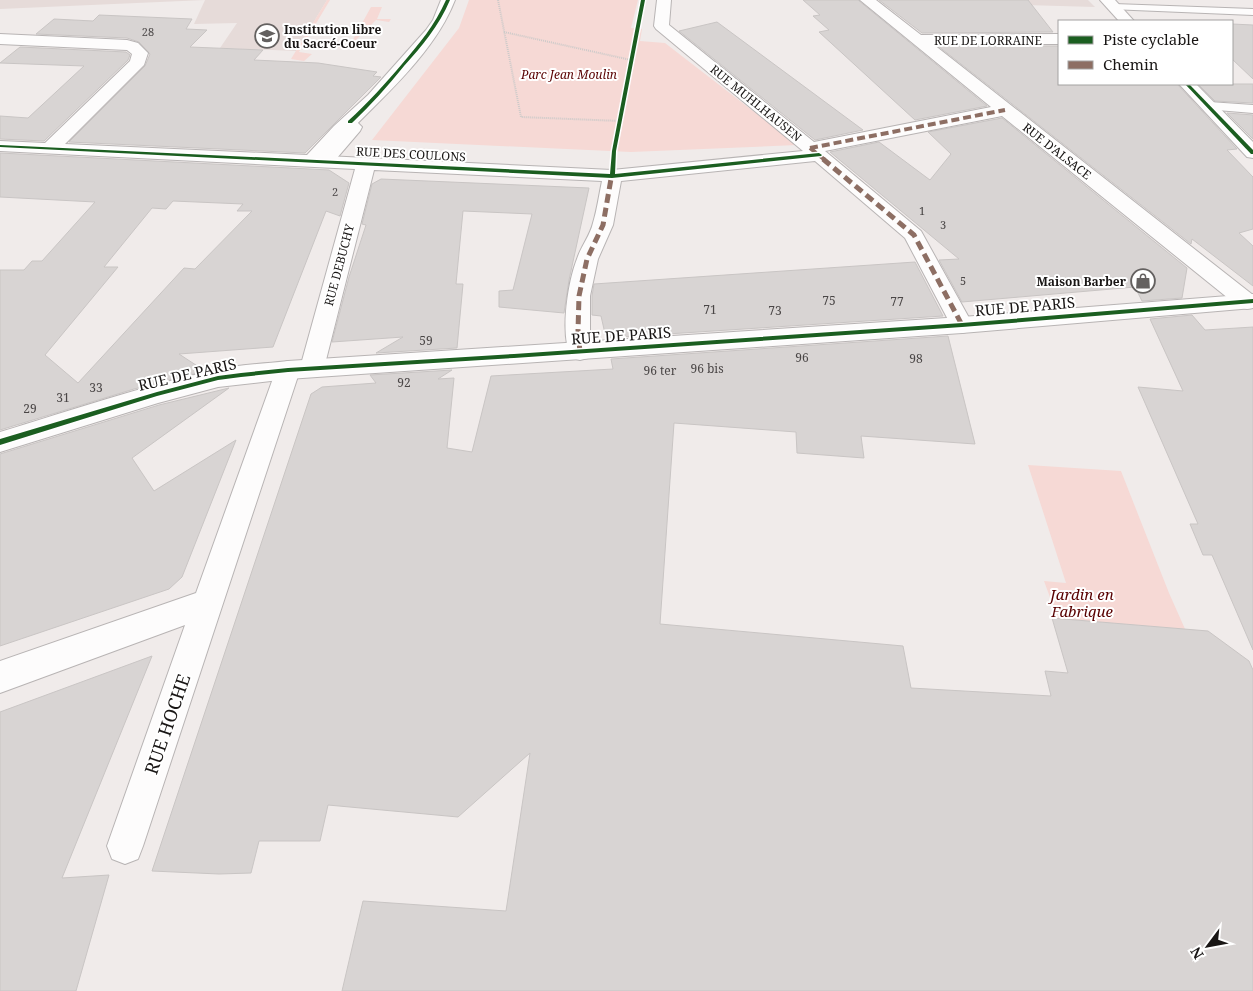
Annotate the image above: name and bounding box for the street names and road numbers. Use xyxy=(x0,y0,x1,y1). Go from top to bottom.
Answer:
street label: RUE DE LORRAINE xyxy=(934,32,1042,49)
street label: RUE MUHLHAUSEN xyxy=(707,61,805,145)
street label: RUE D'ALSACE xyxy=(1019,119,1095,183)
street label: RUE DES COULONS xyxy=(356,143,466,165)
street label: RUE DEBUCHY xyxy=(320,222,358,308)
street label: RUE DE PARIS xyxy=(974,292,1076,320)
street label: RUE DE PARIS xyxy=(570,322,672,348)
street label: RUE DE PARIS xyxy=(136,353,238,395)
street label: RUE HOCHE xyxy=(139,671,195,777)

